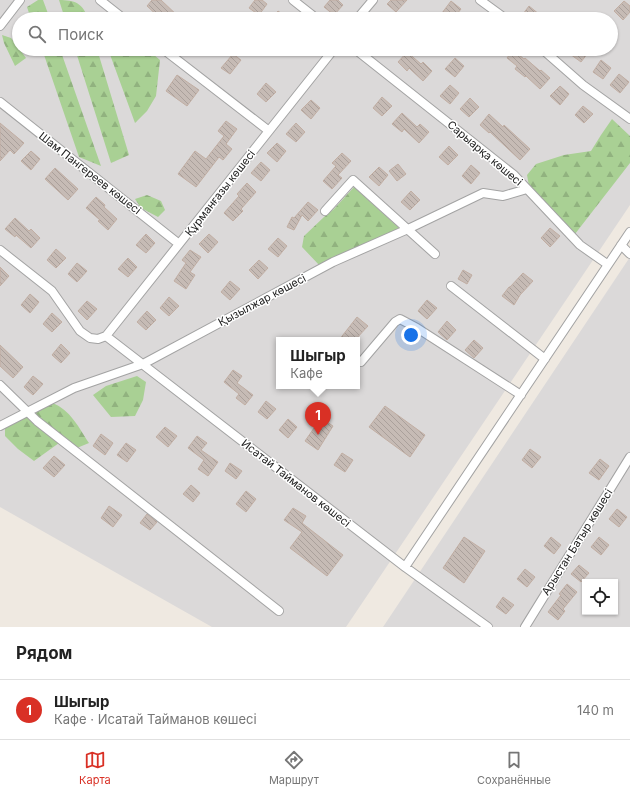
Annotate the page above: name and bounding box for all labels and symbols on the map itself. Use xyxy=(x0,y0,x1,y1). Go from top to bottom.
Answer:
street label: Сарыарқа көшесі xyxy=(444,117,526,189)
street label: Шам Пангереев көшесі xyxy=(36,129,144,217)
street label: Құрманғазы көшесі xyxy=(182,147,258,239)
street label: Қызылжар көшесі xyxy=(216,271,308,329)
your location xyxy=(401,325,421,345)
pin: 1 xyxy=(305,402,331,435)
street label: Исатай Тайманов көшесі xyxy=(239,436,353,530)
street label: Арыстан Батыр көшесі xyxy=(539,486,615,598)

